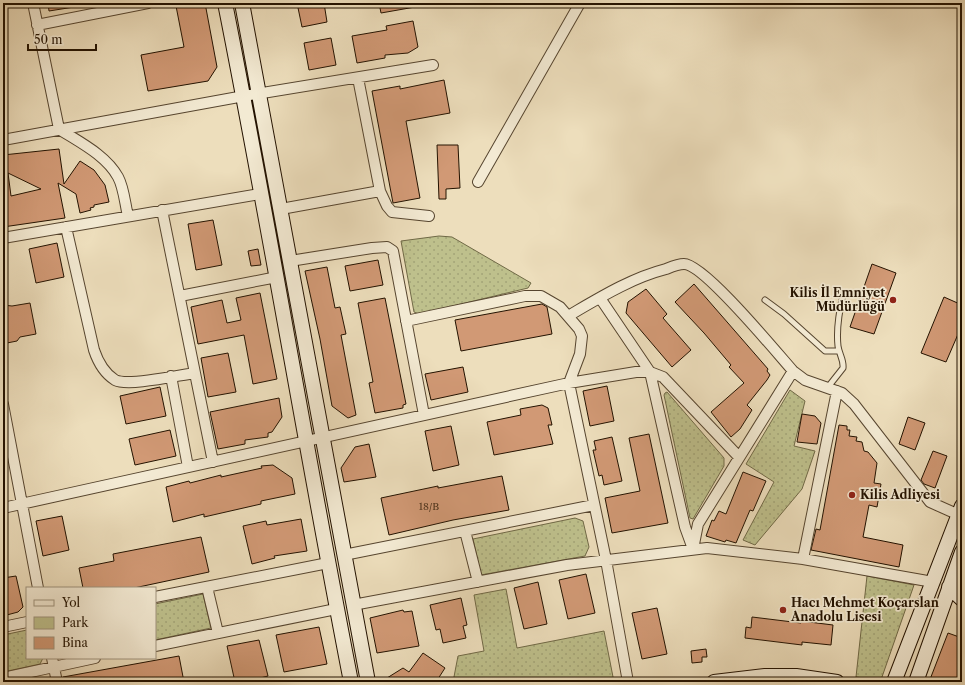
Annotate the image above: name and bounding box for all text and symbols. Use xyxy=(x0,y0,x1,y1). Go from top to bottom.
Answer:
scale bar xyxy=(28,26,96,52)
text: 50 m xyxy=(34,32,63,47)
place label: Kilis İl Emniyet Müdürlüğü xyxy=(790,284,885,314)
marker: Kilis İl Emniyet Müdürlüğü xyxy=(888,295,898,305)
place label: Kilis Adliyesi xyxy=(860,487,941,502)
marker: Kilis Adliyesi xyxy=(847,490,857,500)
house number: 18/B xyxy=(419,500,439,513)
legend xyxy=(26,587,156,659)
text: Yol xyxy=(61,595,80,610)
place label: Hacı Mehmet Koçarslan Anadolu Lisesi xyxy=(790,595,940,624)
marker: Hacı Mehmet Koçarslan Anadolu Lisesi xyxy=(778,605,788,615)
text: Park xyxy=(62,615,89,630)
text: Bina xyxy=(62,635,89,650)

